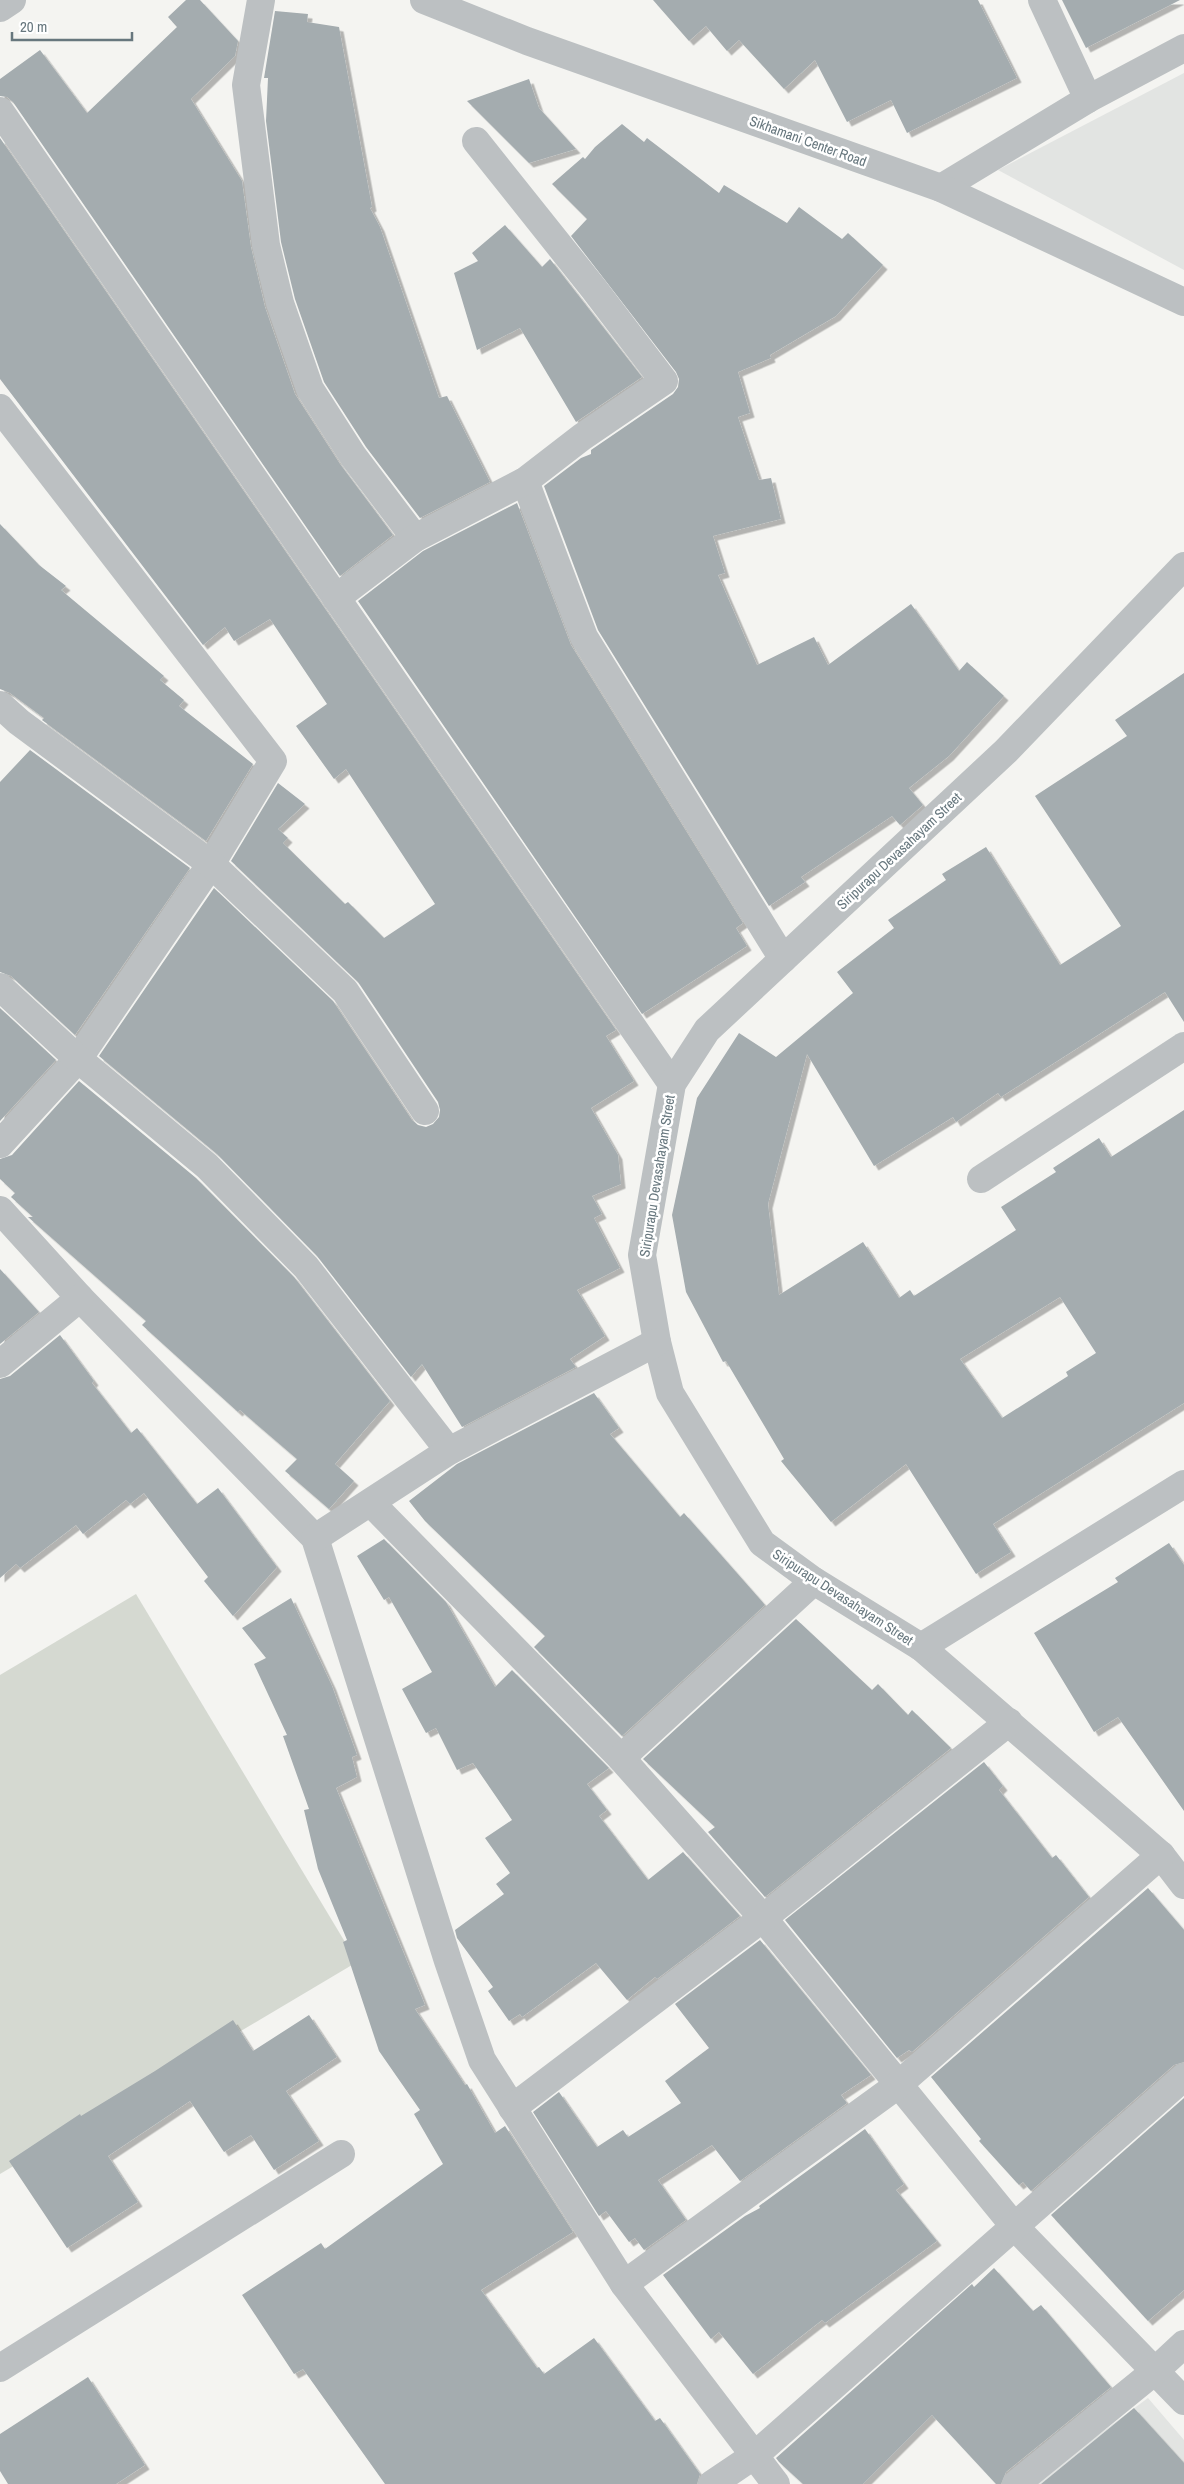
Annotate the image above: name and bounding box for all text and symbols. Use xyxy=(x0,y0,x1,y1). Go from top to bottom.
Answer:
scale bar xyxy=(12,10,132,42)
text: 20 m xyxy=(20,16,47,37)
street label: Sikhamani Center Road xyxy=(747,111,869,171)
street label: Siripurapu Devasahayam Street xyxy=(833,788,965,914)
street label: Siripurapu Devasahayam Street xyxy=(635,1094,679,1258)
street label: Siripurapu Devasahayam Street xyxy=(769,1545,917,1649)

